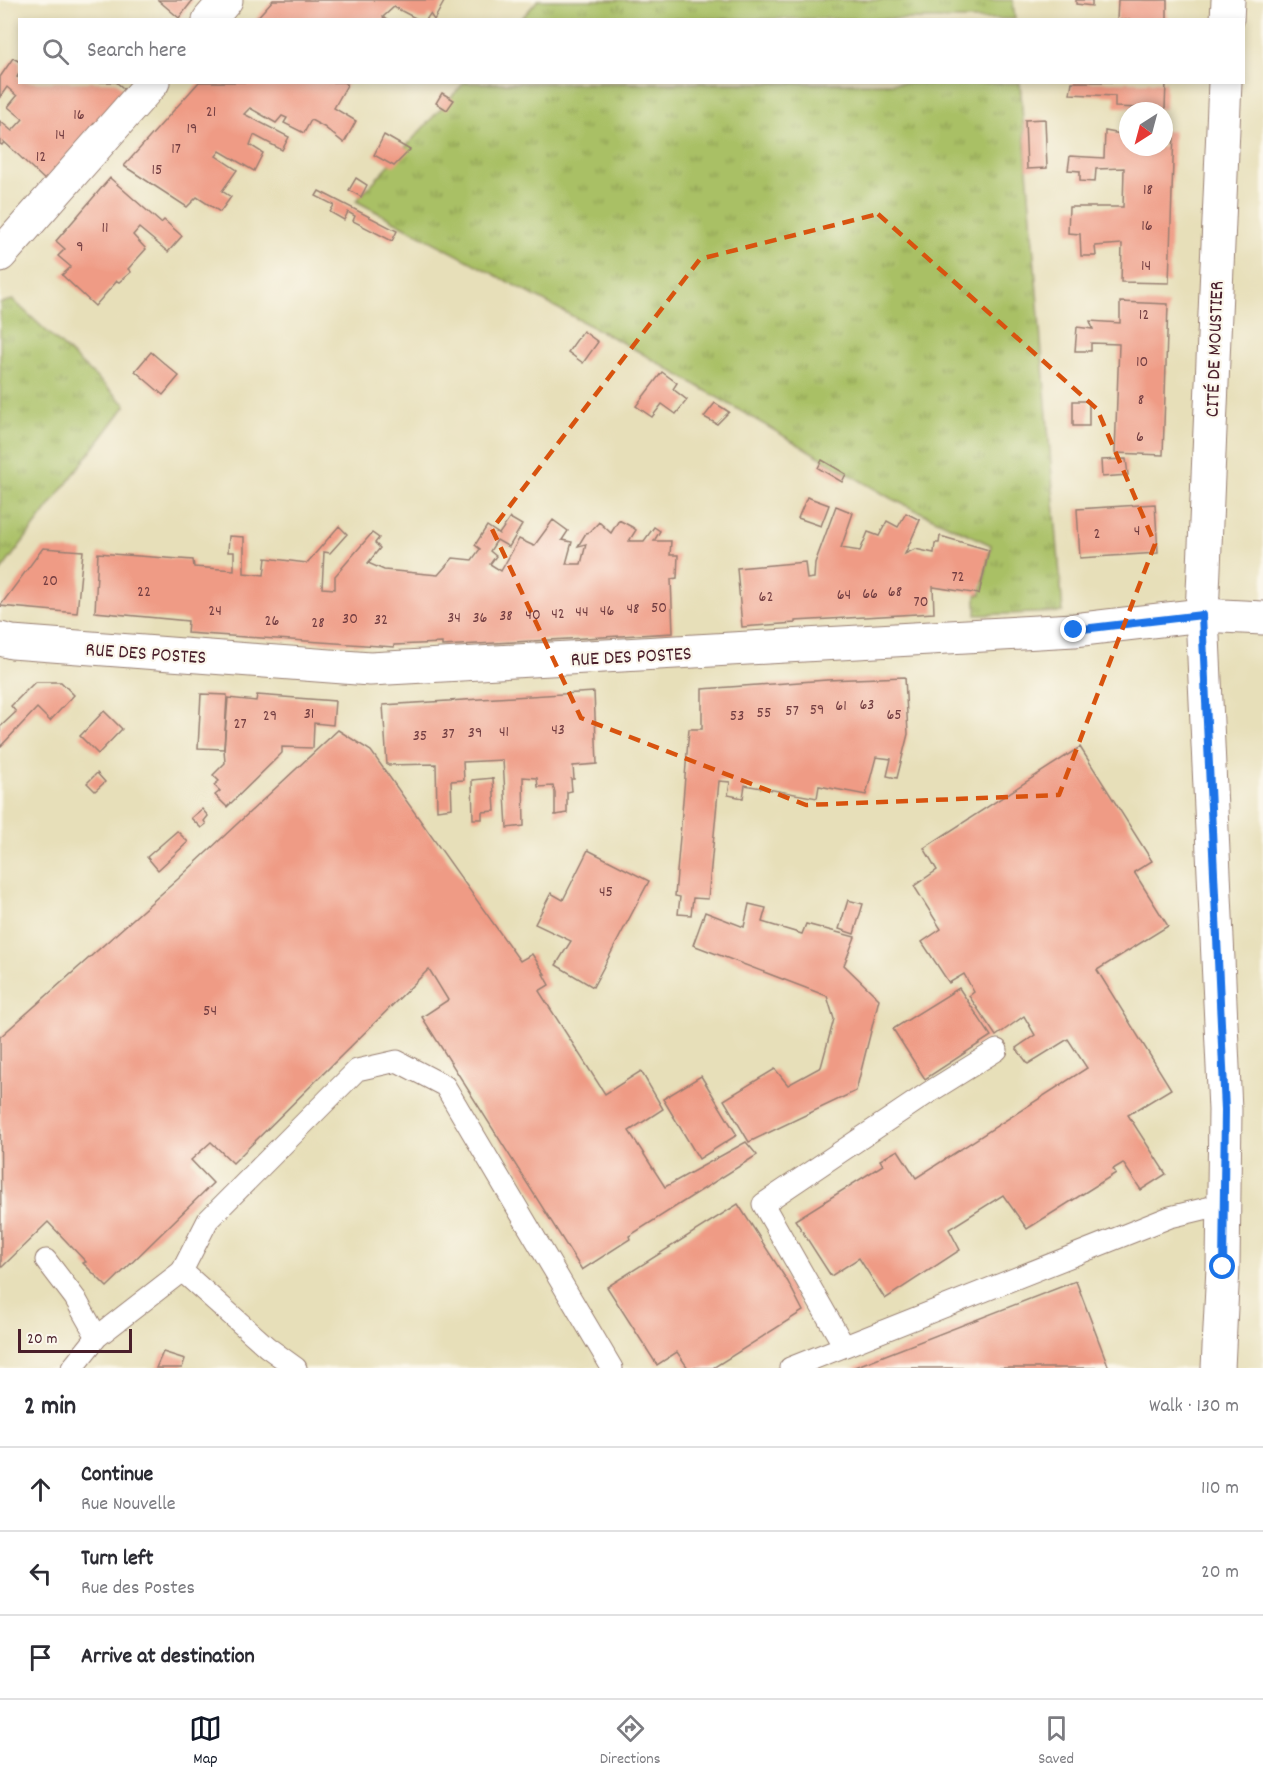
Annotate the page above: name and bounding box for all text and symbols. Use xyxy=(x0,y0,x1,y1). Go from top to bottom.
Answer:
search box xyxy=(18,18,1245,84)
icon: search xyxy=(39,35,72,68)
text: Search here xyxy=(87,36,186,67)
house number: 21 xyxy=(206,101,216,124)
north arrow xyxy=(1119,102,1173,156)
house number: 16 xyxy=(73,104,85,127)
house number: 19 xyxy=(187,118,197,141)
house number: 14 xyxy=(55,124,65,147)
house number: 17 xyxy=(171,138,181,161)
house number: 12 xyxy=(36,146,46,169)
house number: 15 xyxy=(152,159,162,182)
house number: 18 xyxy=(1143,179,1153,202)
house number: 16 xyxy=(1141,215,1153,238)
house number: 11 xyxy=(101,217,109,240)
house number: 9 xyxy=(76,236,84,259)
house number: 14 xyxy=(1141,255,1151,278)
street label: CITÉ DE MOUSTIER xyxy=(1200,280,1232,418)
house number: 12 xyxy=(1139,304,1149,327)
house number: 10 xyxy=(1136,351,1148,374)
house number: 8 xyxy=(1138,389,1144,412)
house number: 6 xyxy=(1136,426,1144,449)
house number: 4 xyxy=(1134,520,1140,543)
house number: 2 xyxy=(1094,523,1101,546)
house number: 72 xyxy=(951,566,965,589)
house number: 20 xyxy=(42,570,58,593)
house number: 22 xyxy=(137,581,151,604)
house number: 68 xyxy=(888,581,902,604)
house number: 66 xyxy=(862,583,878,606)
house number: 64 xyxy=(837,584,851,607)
house number: 62 xyxy=(759,586,773,609)
house number: 70 xyxy=(914,591,928,614)
house number: 50 xyxy=(651,597,667,620)
house number: 48 xyxy=(626,598,640,621)
house number: 24 xyxy=(208,600,222,623)
house number: 46 xyxy=(600,600,614,623)
house number: 44 xyxy=(575,601,589,624)
house number: 42 xyxy=(551,603,565,626)
house number: 40 xyxy=(525,604,541,627)
house number: 38 xyxy=(499,605,513,628)
house number: 34 xyxy=(447,607,461,630)
house number: 36 xyxy=(473,607,488,630)
house number: 30 xyxy=(342,608,358,631)
house number: 32 xyxy=(374,609,388,632)
house number: 26 xyxy=(265,610,280,633)
house number: 28 xyxy=(311,612,325,635)
route end xyxy=(1060,616,1086,642)
street label: RUE DES POSTES xyxy=(84,637,207,673)
street label: RUE DES POSTES xyxy=(570,641,692,675)
house number: 63 xyxy=(860,694,874,717)
house number: 61 xyxy=(835,695,847,718)
house number: 59 xyxy=(810,699,824,722)
house number: 57 xyxy=(785,700,799,723)
house number: 55 xyxy=(757,702,771,725)
house number: 31 xyxy=(304,703,314,726)
house number: 65 xyxy=(886,704,902,727)
house number: 29 xyxy=(263,705,277,728)
house number: 53 xyxy=(730,705,744,728)
house number: 27 xyxy=(233,713,247,736)
house number: 43 xyxy=(551,719,565,742)
house number: 41 xyxy=(499,721,509,744)
house number: 39 xyxy=(468,722,482,745)
house number: 37 xyxy=(441,723,455,746)
house number: 35 xyxy=(413,725,427,748)
house number: 45 xyxy=(599,881,613,904)
house number: 54 xyxy=(203,1000,217,1023)
route start xyxy=(1209,1253,1235,1279)
scale bar xyxy=(18,1326,132,1354)
text: 20 m xyxy=(27,1328,57,1351)
text: 2 min xyxy=(24,1389,76,1426)
text: Walk · 130 m xyxy=(1149,1393,1239,1421)
text: Continue xyxy=(81,1460,153,1491)
icon: ahead xyxy=(24,1473,57,1506)
text: 110 m xyxy=(1201,1475,1239,1503)
text: Rue Nouvelle xyxy=(81,1491,176,1519)
text: Turn left xyxy=(81,1544,153,1575)
icon: left xyxy=(24,1557,57,1590)
text: 20 m xyxy=(1201,1559,1239,1587)
text: Rue des Postes xyxy=(81,1575,195,1603)
icon: arrive xyxy=(24,1641,57,1674)
text: Arrive at destination xyxy=(81,1642,255,1673)
tab: Map xyxy=(189,1712,222,1771)
tab: Directions xyxy=(600,1712,660,1771)
tab: Saved xyxy=(1038,1712,1074,1771)

